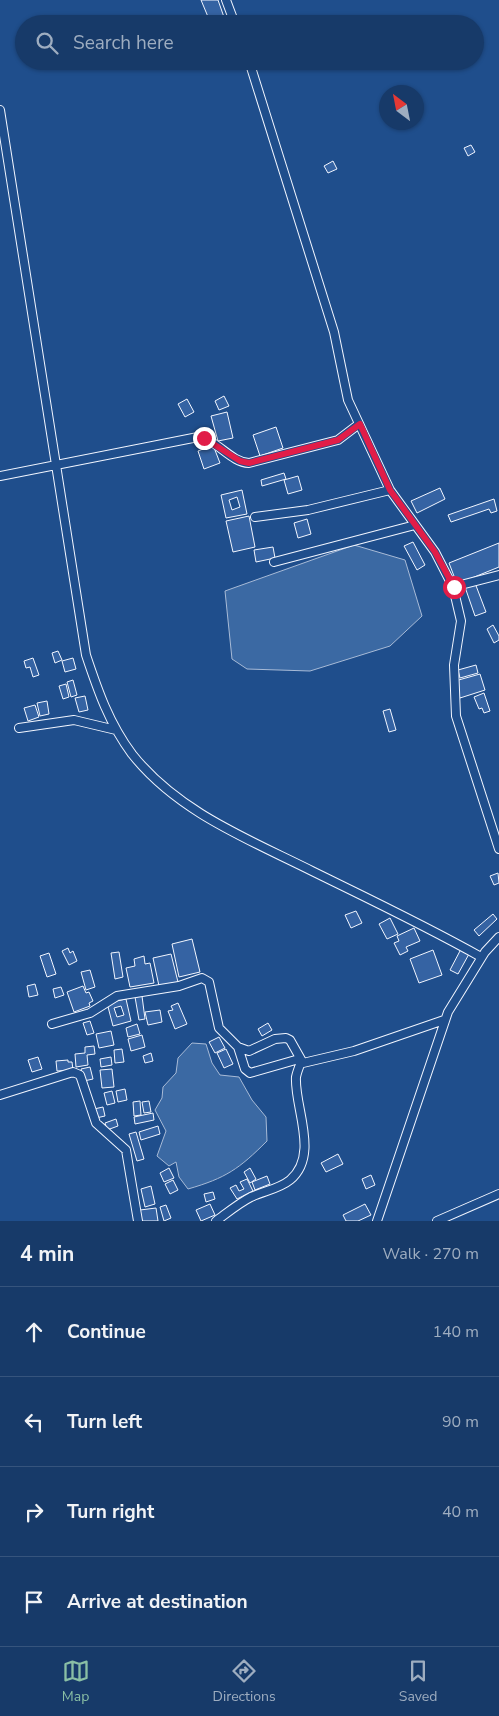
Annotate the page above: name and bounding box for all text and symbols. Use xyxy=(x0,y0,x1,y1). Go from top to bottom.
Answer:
search box xyxy=(15,15,484,70)
icon: search xyxy=(33,29,61,57)
text: Search here xyxy=(73,30,174,56)
north arrow xyxy=(379,85,424,130)
route end xyxy=(193,427,216,450)
route start xyxy=(443,576,466,599)
text: 4 min xyxy=(20,1240,74,1268)
text: Walk · 270 m xyxy=(383,1243,479,1265)
icon: ahead xyxy=(20,1318,48,1346)
text: Continue xyxy=(67,1319,146,1345)
text: 140 m xyxy=(432,1321,479,1343)
icon: left xyxy=(20,1408,48,1436)
text: Turn left xyxy=(67,1409,142,1435)
text: 90 m xyxy=(442,1411,479,1433)
icon: right xyxy=(20,1498,48,1526)
text: Turn right xyxy=(67,1499,154,1525)
text: 40 m xyxy=(442,1501,479,1523)
icon: arrive xyxy=(20,1588,48,1616)
text: Arrive at destination xyxy=(67,1589,248,1615)
tab: Map xyxy=(62,1657,90,1706)
tab: Directions xyxy=(213,1657,276,1706)
tab: Saved xyxy=(399,1657,437,1706)

